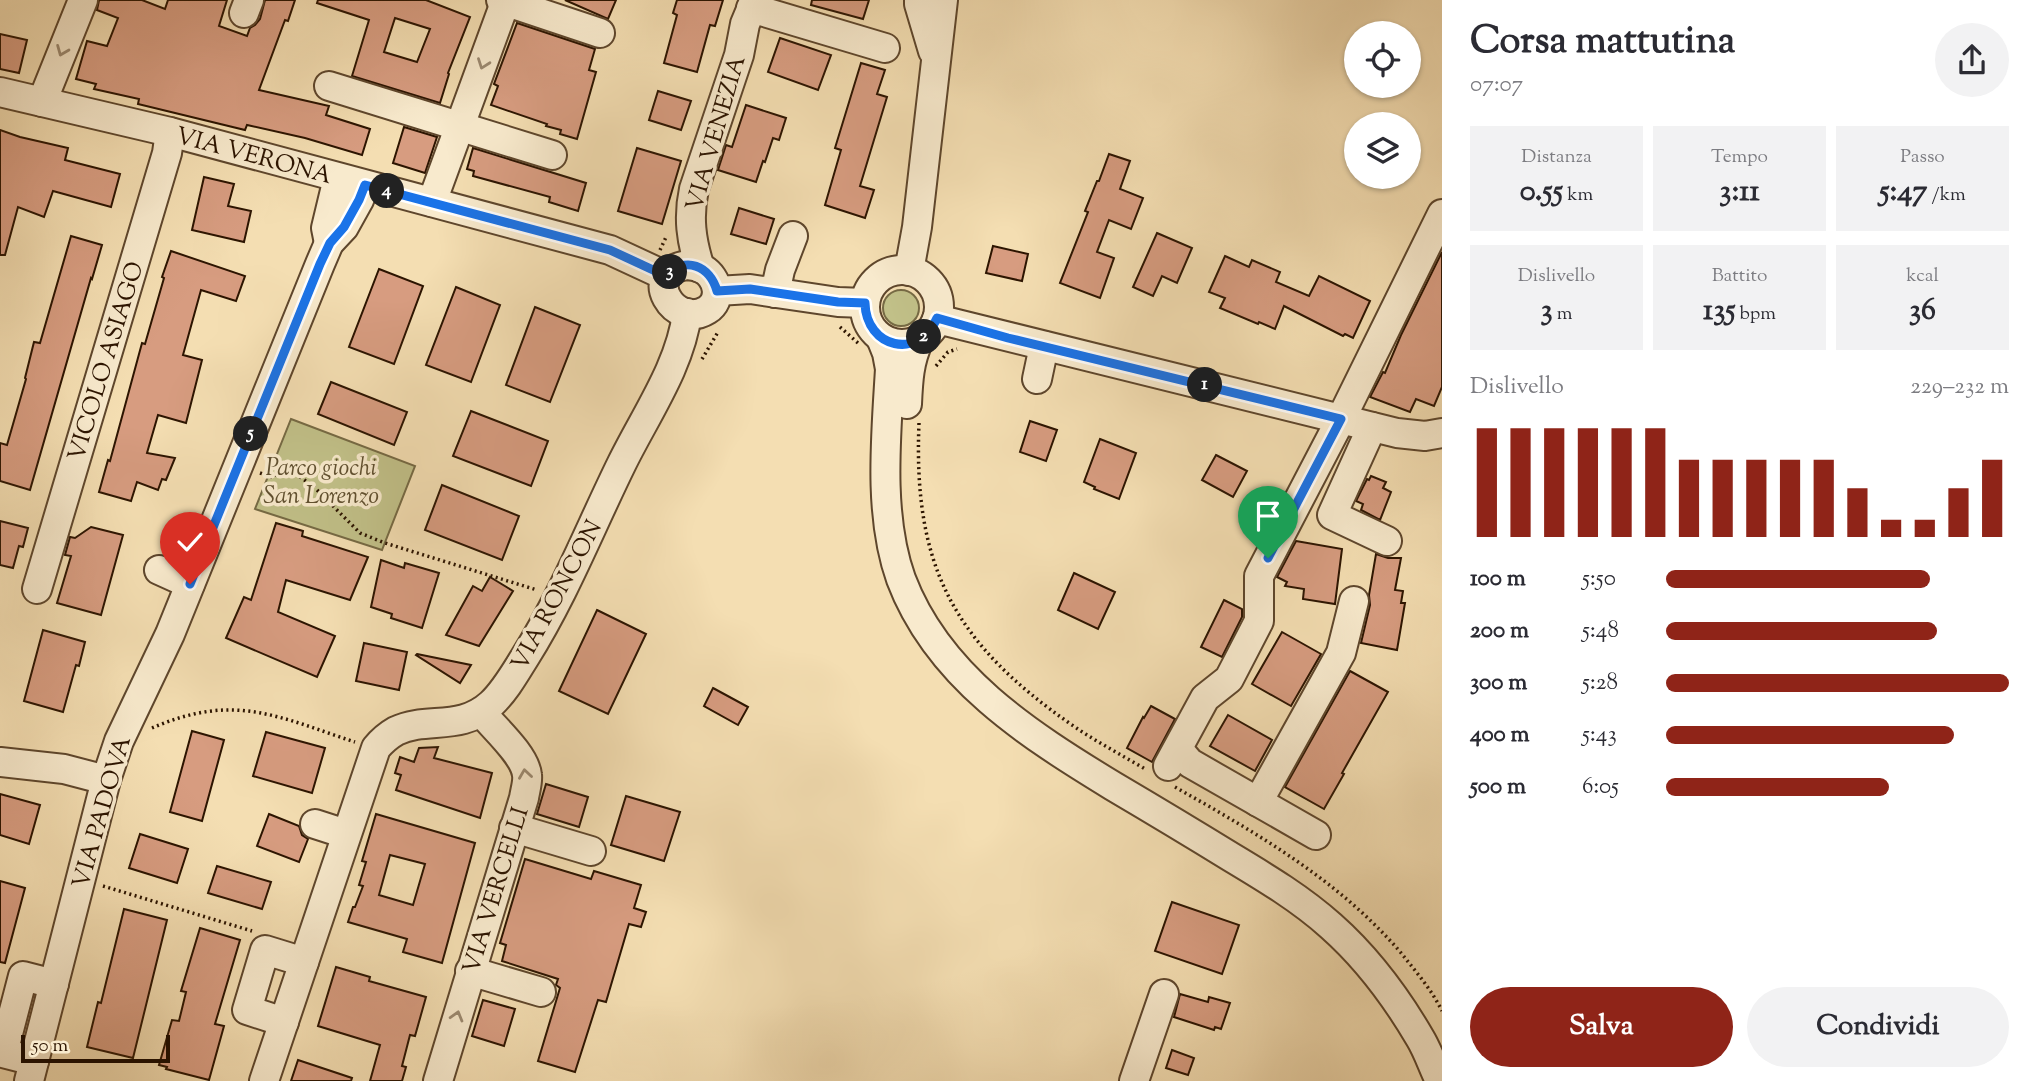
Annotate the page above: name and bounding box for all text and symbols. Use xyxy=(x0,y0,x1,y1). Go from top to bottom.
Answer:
text: Corsa mattutina xyxy=(1470,16,1735,70)
map controls xyxy=(1344,21,1421,189)
button: locate xyxy=(1344,21,1421,98)
button: share xyxy=(1935,23,2009,97)
one-way arrow xyxy=(57,45,71,57)
street label: VIA VENEZIA xyxy=(678,51,755,215)
one-way arrow xyxy=(477,57,491,69)
text: 07:07 xyxy=(1470,69,1523,102)
button: layers xyxy=(1344,112,1421,189)
street label: VIA VERONA xyxy=(171,120,336,194)
text: Distanza xyxy=(1521,144,1592,171)
text: Tempo xyxy=(1711,144,1768,171)
text: Passo xyxy=(1900,144,1945,171)
text: 0.55 xyxy=(1520,171,1563,214)
text: 3:11 xyxy=(1719,171,1760,214)
text: 5:47 xyxy=(1879,171,1927,214)
pin: 4 xyxy=(370,174,404,208)
text: 4 xyxy=(382,177,391,204)
text: km xyxy=(1563,182,1593,209)
text: /km xyxy=(1927,182,1966,209)
pin: 3 xyxy=(652,254,688,290)
street label: VICOLO ASIAGO xyxy=(60,258,153,465)
text: 3 xyxy=(666,258,673,285)
text: Dislivello xyxy=(1518,263,1595,290)
text: Battito xyxy=(1712,263,1767,290)
text: kcal xyxy=(1906,263,1939,290)
text: 3 xyxy=(1541,290,1553,333)
text: 135 xyxy=(1703,290,1736,333)
text: 36 xyxy=(1909,290,1936,333)
text: m xyxy=(1553,301,1572,328)
text: bpm xyxy=(1736,301,1776,328)
pin: 2 xyxy=(906,320,942,354)
text: 2 xyxy=(919,323,928,350)
pin: 1 xyxy=(1188,368,1222,402)
text: 1 xyxy=(1201,371,1208,398)
text: Dislivello xyxy=(1470,371,1564,404)
text: 229–232 m xyxy=(1910,371,2009,404)
pin: 5 xyxy=(233,416,268,452)
text: 5 xyxy=(247,420,254,447)
park label: Parco giochi San Lorenzo xyxy=(263,452,379,514)
pin xyxy=(1238,486,1298,558)
icon: arrive xyxy=(1249,497,1287,535)
pin xyxy=(160,512,220,584)
street label: VIA RONCON xyxy=(504,515,612,677)
icon: check xyxy=(171,523,209,561)
text: 100 m xyxy=(1470,563,1526,596)
text: 5:50 xyxy=(1582,563,1616,596)
text: 200 m xyxy=(1470,615,1529,648)
text: 5:48 xyxy=(1582,615,1619,648)
text: 300 m xyxy=(1470,667,1527,700)
text: 5:28 xyxy=(1582,667,1618,700)
text: 400 m xyxy=(1470,719,1530,752)
text: 5:43 xyxy=(1582,719,1617,752)
street label: VIA PADOVA xyxy=(65,732,141,893)
one-way arrow xyxy=(517,768,532,780)
text: 500 m xyxy=(1470,771,1526,804)
text: 6:05 xyxy=(1582,771,1619,804)
street label: VIA VERCELLI xyxy=(455,803,538,978)
button: Salva xyxy=(1470,987,1733,1067)
button: Condividi xyxy=(1747,987,2009,1067)
one-way arrow xyxy=(449,1010,464,1022)
scale bar xyxy=(21,1032,170,1064)
text: 50 m xyxy=(32,1033,68,1060)

